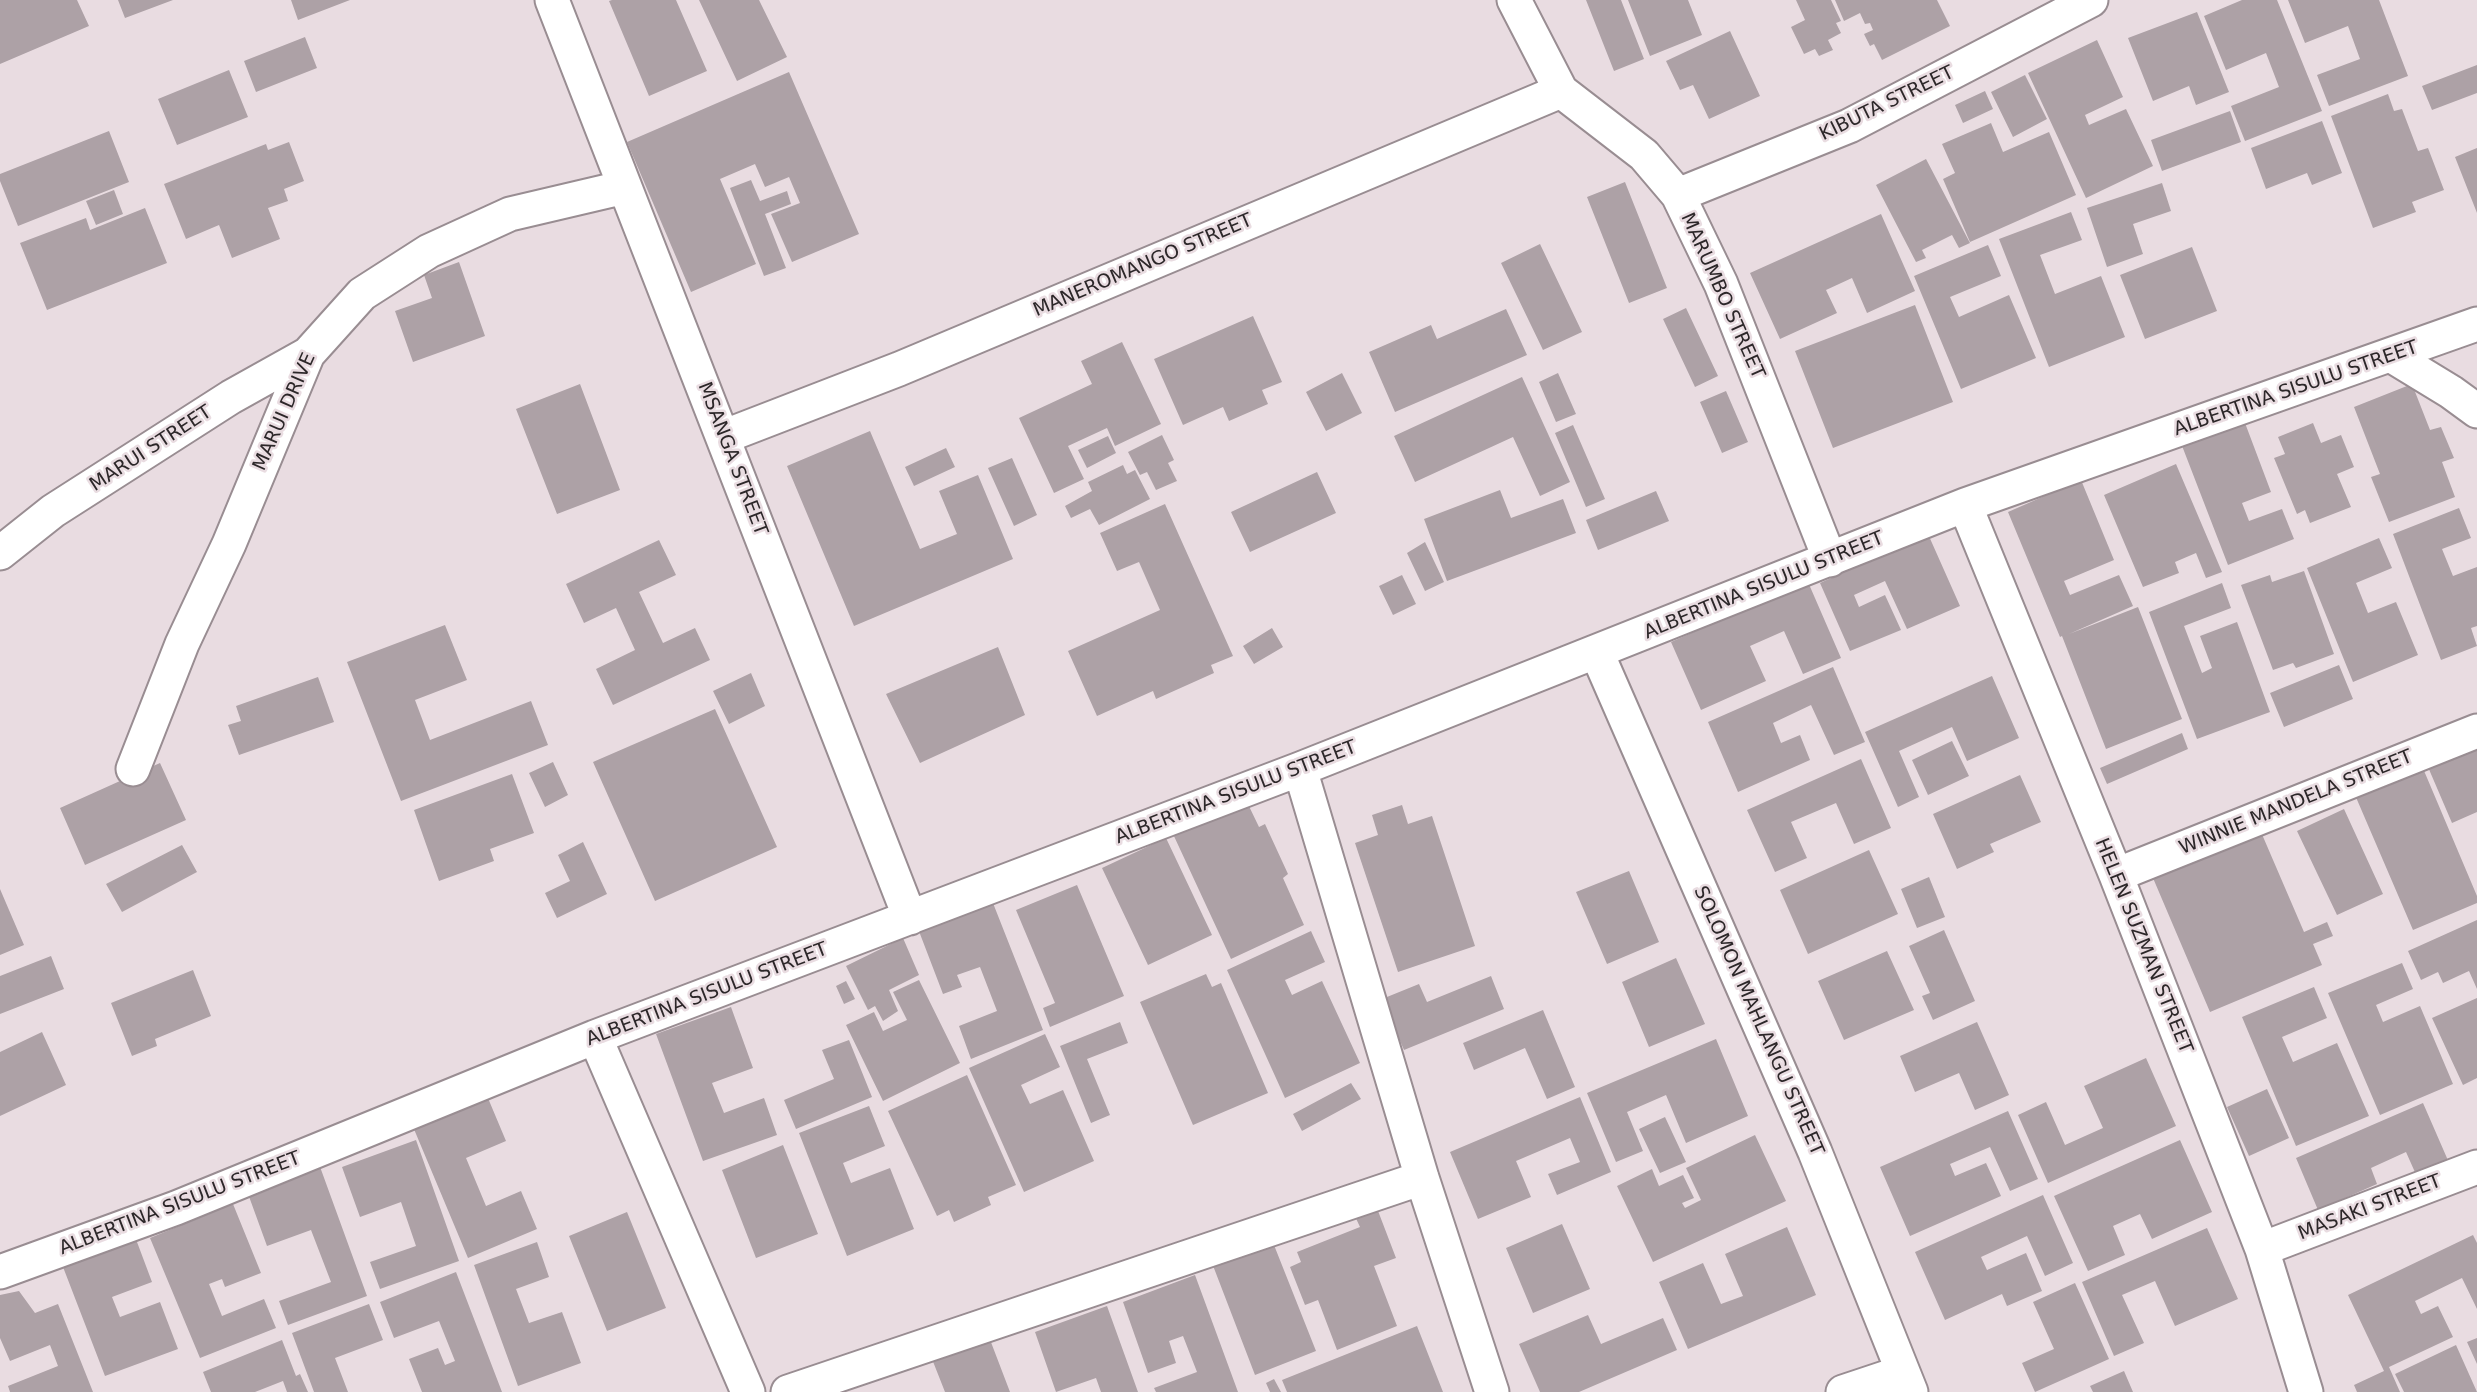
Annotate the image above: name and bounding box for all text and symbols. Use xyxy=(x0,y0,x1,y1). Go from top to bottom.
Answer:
street label: KIBUTA STREET xyxy=(1816,62,1958,146)
street label: MANEROMANGO STREET xyxy=(1030,209,1256,323)
street label: MARUMBO STREET xyxy=(1675,210,1769,382)
street label: ALBERTINA SISULU STREET xyxy=(2171,336,2421,442)
street label: MARUI DRIVE xyxy=(249,350,321,474)
street label: MSANGA STREET xyxy=(692,379,772,539)
street label: MARUI STREET xyxy=(86,401,216,497)
street label: ALBERTINA SISULU STREET xyxy=(1641,527,1887,645)
street label: ALBERTINA SISULU STREET xyxy=(1112,736,1360,850)
street label: WINNIE MANDELA STREET xyxy=(2176,746,2416,860)
street label: HELEN SUZMAN STREET xyxy=(2089,835,2197,1057)
street label: SOLOMON MAHLANGU STREET xyxy=(1688,883,1828,1159)
street label: ALBERTINA SISULU STREET xyxy=(583,938,831,1052)
street label: ALBERTINA SISULU STREET xyxy=(56,1147,304,1261)
street label: MASAKI STREET xyxy=(2295,1170,2445,1246)

